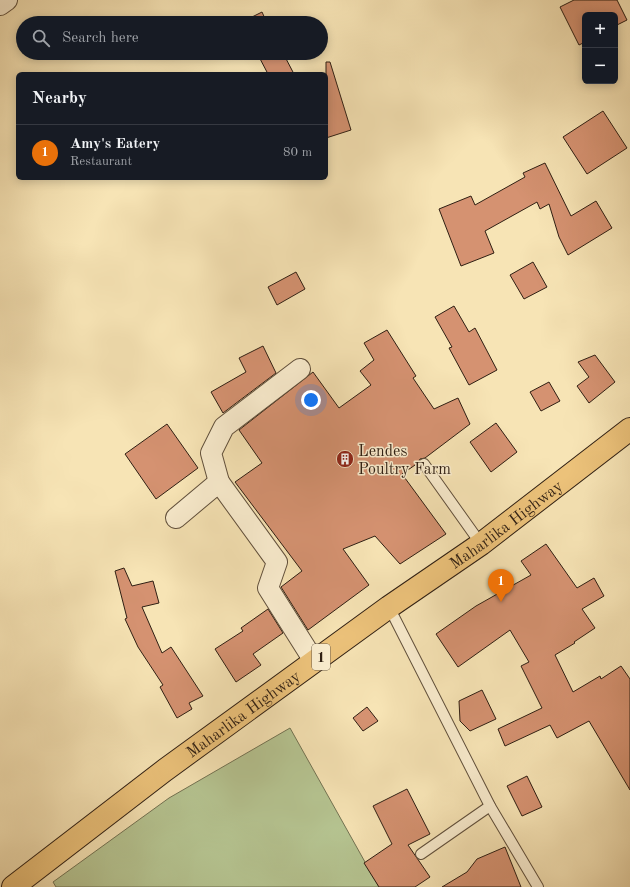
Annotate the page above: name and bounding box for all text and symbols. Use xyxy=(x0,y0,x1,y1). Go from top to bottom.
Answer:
map controls xyxy=(582,12,618,84)
button: + xyxy=(582,12,618,48)
search box xyxy=(16,16,328,60)
icon: search xyxy=(30,27,52,49)
text: Search here xyxy=(62,31,139,46)
button: − xyxy=(582,48,618,84)
text: Nearby xyxy=(32,90,87,107)
text: Amy's Eatery xyxy=(70,137,160,152)
text: 1 xyxy=(41,146,49,159)
text: 80 m xyxy=(283,146,312,159)
text: Restaurant xyxy=(70,155,132,168)
your location xyxy=(301,390,321,410)
place label: Lendes Poultry Farm xyxy=(358,444,451,478)
building icon: Lendes Poultry Farm xyxy=(335,449,355,469)
street label: Maharlika Highway xyxy=(448,478,566,573)
pin: 1 xyxy=(488,569,514,602)
road number: 1 xyxy=(312,644,330,670)
street label: Maharlika Highway xyxy=(184,668,304,762)

